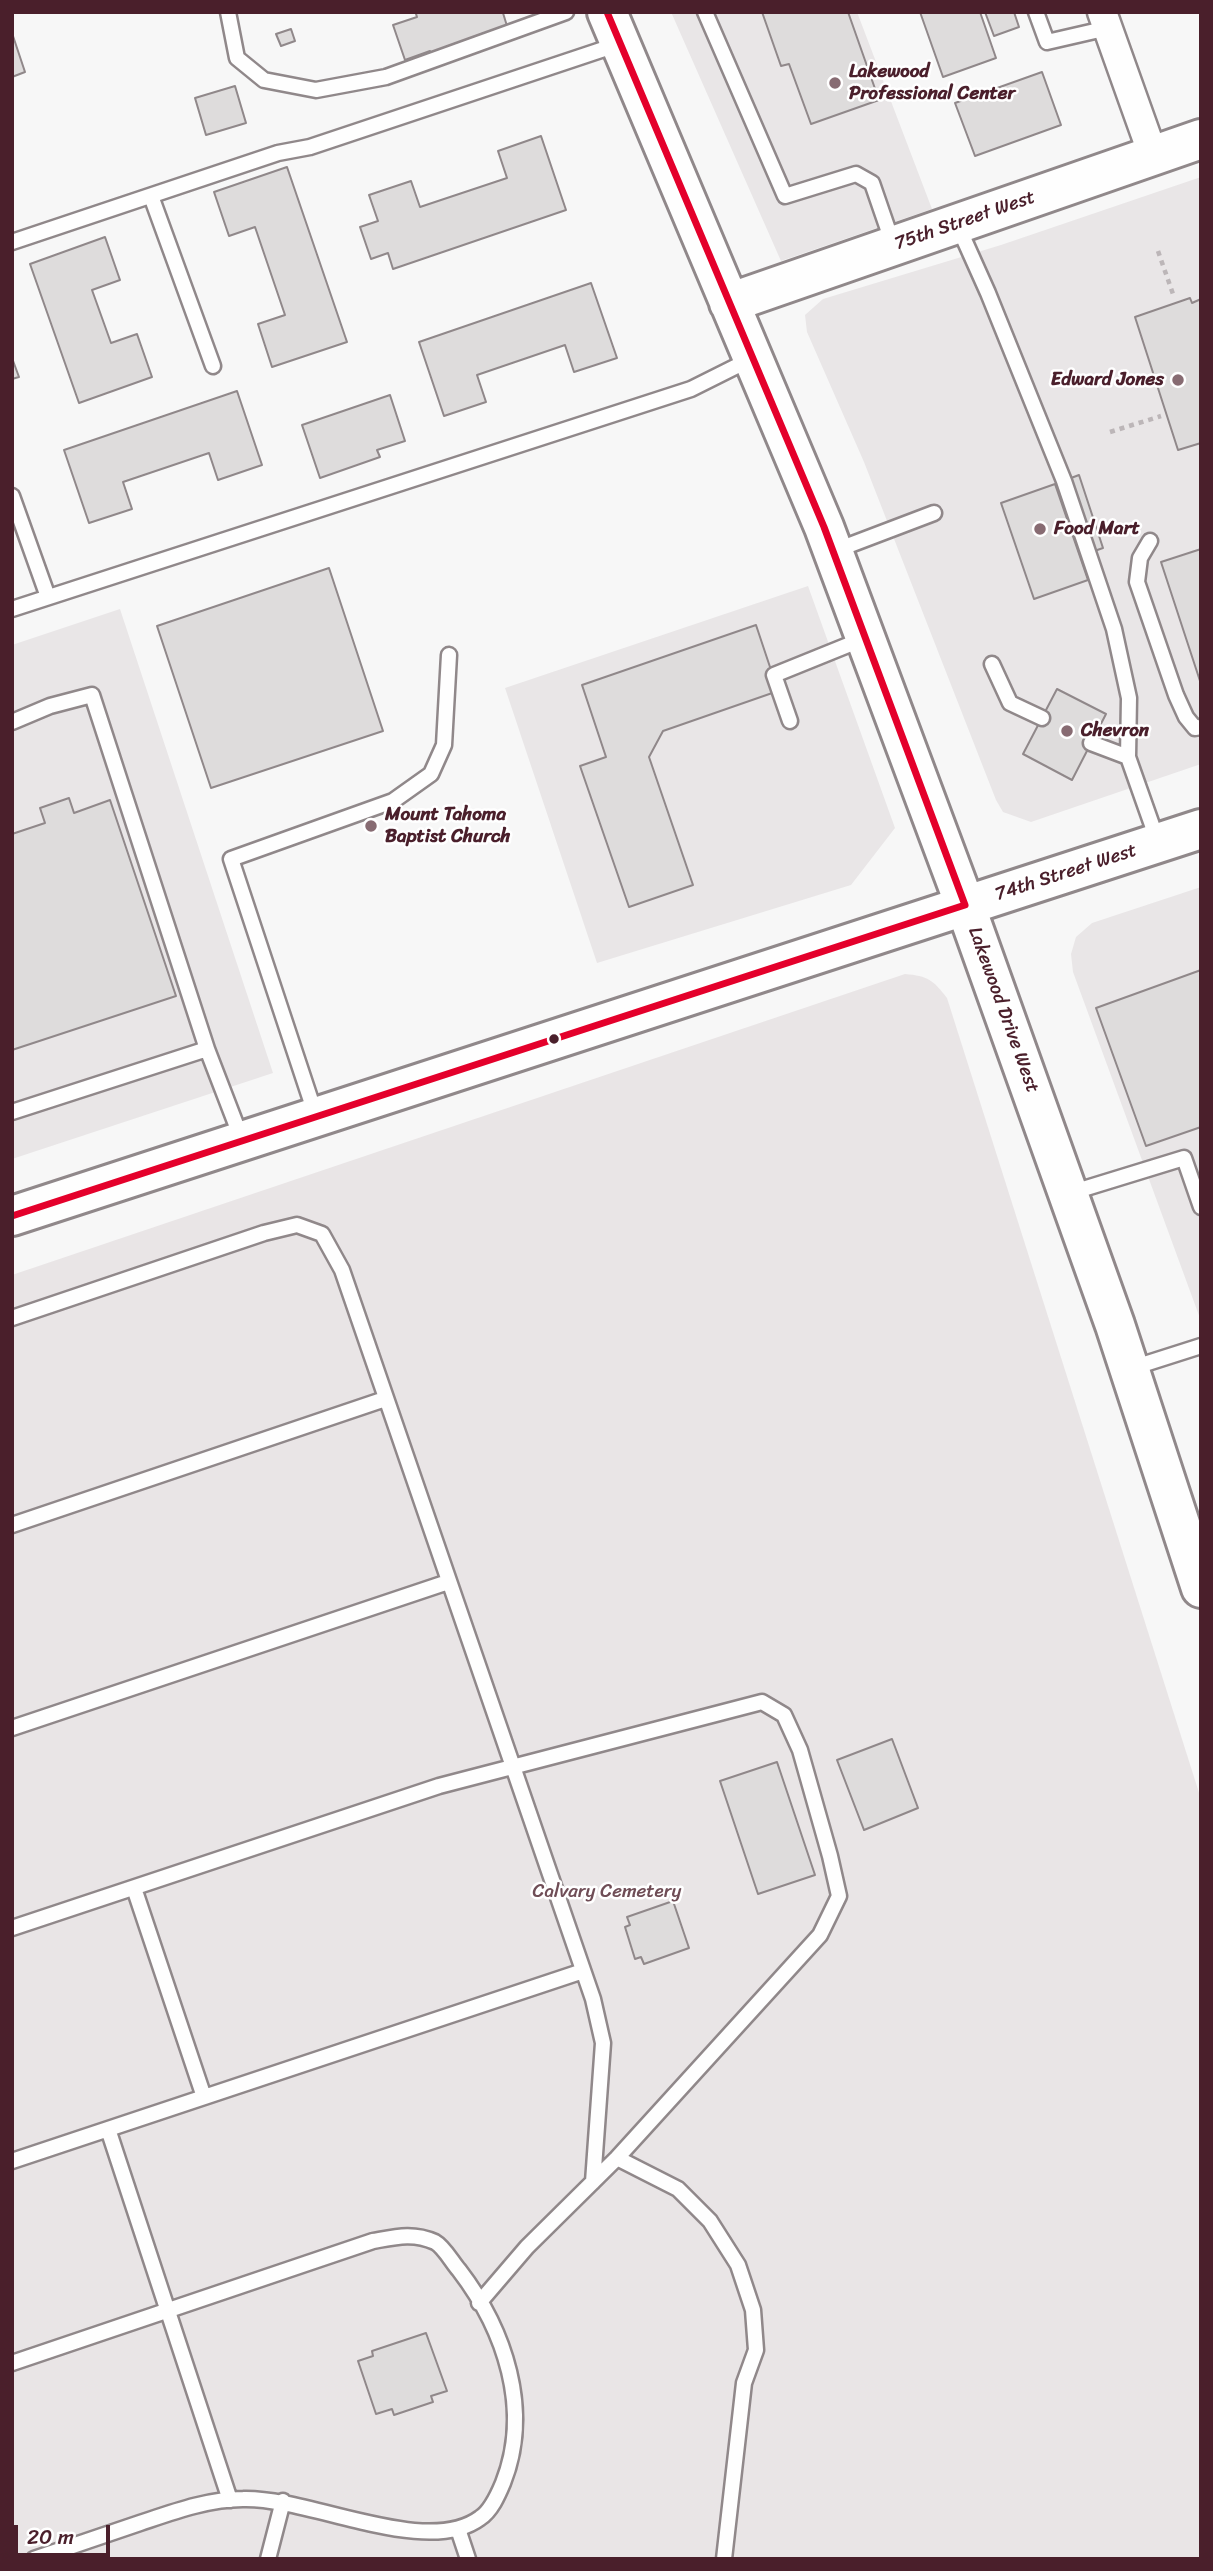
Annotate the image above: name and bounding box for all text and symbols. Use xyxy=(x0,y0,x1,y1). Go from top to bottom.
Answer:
place label: Lakewood Professional Center xyxy=(849,61,1015,105)
marker: Lakewood Professional Center xyxy=(827,75,843,91)
street label: 75th Street West xyxy=(892,186,1038,256)
place label: Edward Jones xyxy=(1051,369,1164,391)
marker: Edward Jones xyxy=(1170,372,1186,388)
place label: Food Mart xyxy=(1054,518,1140,540)
marker: Food Mart xyxy=(1032,521,1048,537)
place label: Chevron xyxy=(1081,720,1149,742)
marker: Chevron xyxy=(1059,723,1075,739)
place label: Mount Tahoma Baptist Church xyxy=(385,804,510,848)
marker: Mount Tahoma Baptist Church xyxy=(363,818,379,834)
street label: 74th Street West xyxy=(992,839,1140,907)
street label: Lakewood Drive West xyxy=(962,924,1044,1096)
unlabelled marker xyxy=(547,1032,561,1046)
park label: Calvary Cemetery xyxy=(533,1881,681,1903)
scale bar xyxy=(18,2512,114,2556)
text: 20 m xyxy=(27,2518,74,2556)

